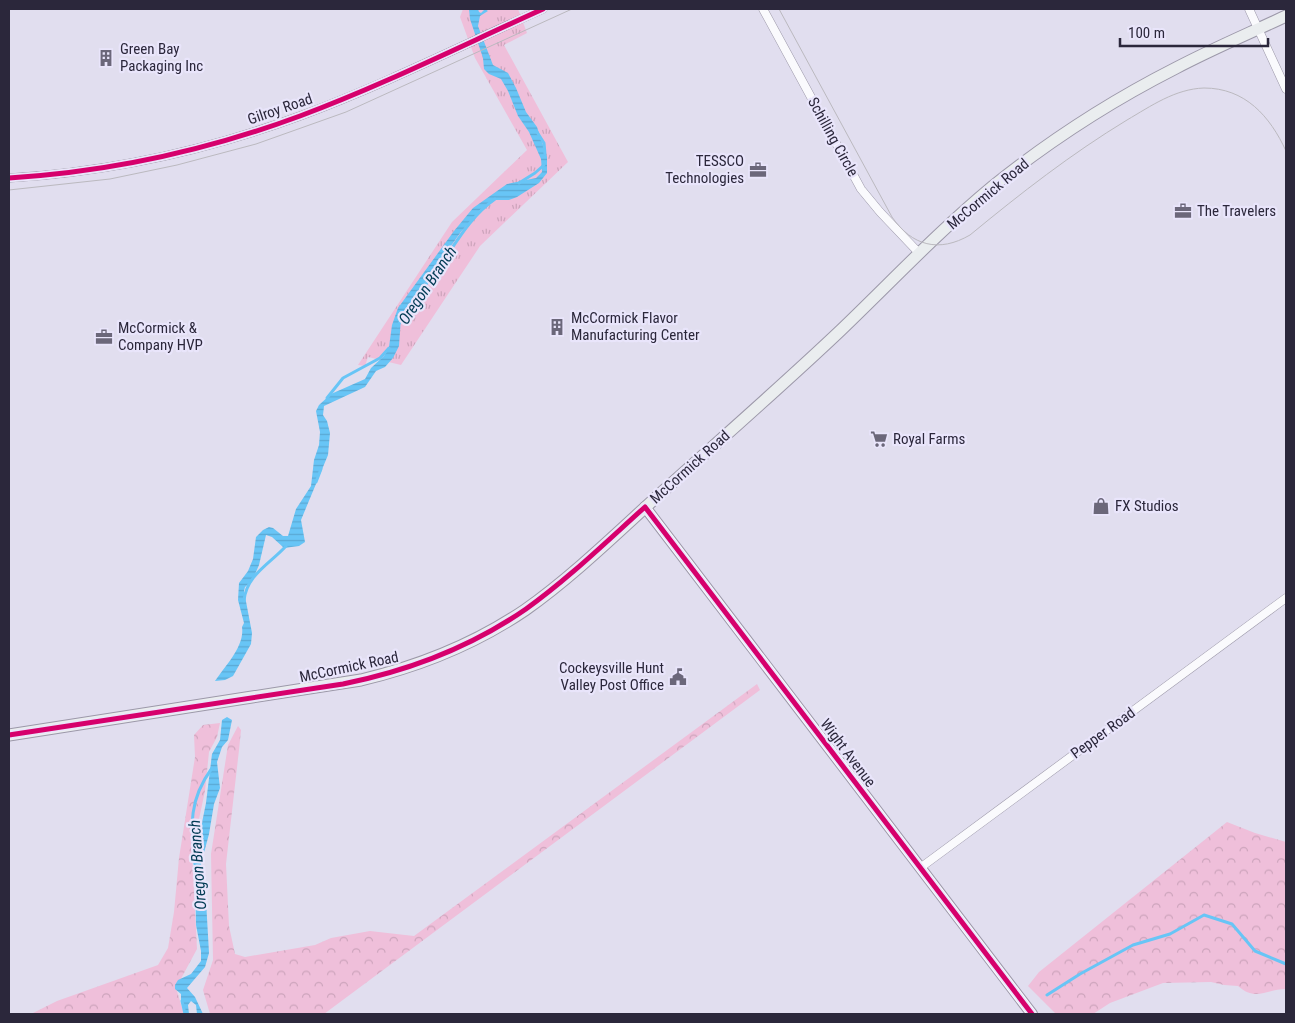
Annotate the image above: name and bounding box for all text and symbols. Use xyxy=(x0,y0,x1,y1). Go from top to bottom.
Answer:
scale bar xyxy=(1120,15,1268,47)
text: 100 m xyxy=(1128,24,1165,42)
place label: Green Bay Packaging Inc xyxy=(120,40,203,75)
building icon: Green Bay Packaging Inc xyxy=(96,48,116,68)
street label: Gilroy Road xyxy=(245,90,315,128)
street label: Schilling Circle xyxy=(804,94,862,180)
place label: TESSCO Technologies xyxy=(665,152,744,187)
street label: McCormick Road xyxy=(944,155,1032,233)
office icon: TESSCO Technologies xyxy=(748,160,768,180)
office icon: The Travelers xyxy=(1173,201,1193,221)
place label: The Travelers xyxy=(1197,202,1276,220)
water label: Oregon Branch xyxy=(394,243,461,328)
place label: McCormick Flavor Manufacturing Center xyxy=(571,309,700,344)
building icon: McCormick Flavor Manufacturing Center xyxy=(547,317,567,337)
place label: McCormick & Company HVP xyxy=(118,319,203,354)
office icon: McCormick & Company HVP xyxy=(94,327,114,347)
street label: McCormick Road xyxy=(647,427,733,507)
supermarket icon: Royal Farms xyxy=(869,429,889,449)
place label: Royal Farms xyxy=(893,430,966,448)
shop icon: FX Studios xyxy=(1091,496,1111,516)
place label: FX Studios xyxy=(1115,497,1179,515)
street label: McCormick Road xyxy=(298,648,400,686)
place label: Cockeysville Hunt Valley Post Office xyxy=(559,659,664,694)
public building icon: Cockeysville Hunt Valley Post Office xyxy=(668,667,688,687)
street label: Pepper Road xyxy=(1067,704,1139,762)
street label: Wight Avenue xyxy=(817,715,879,791)
water label: Oregon Branch xyxy=(185,819,210,911)

